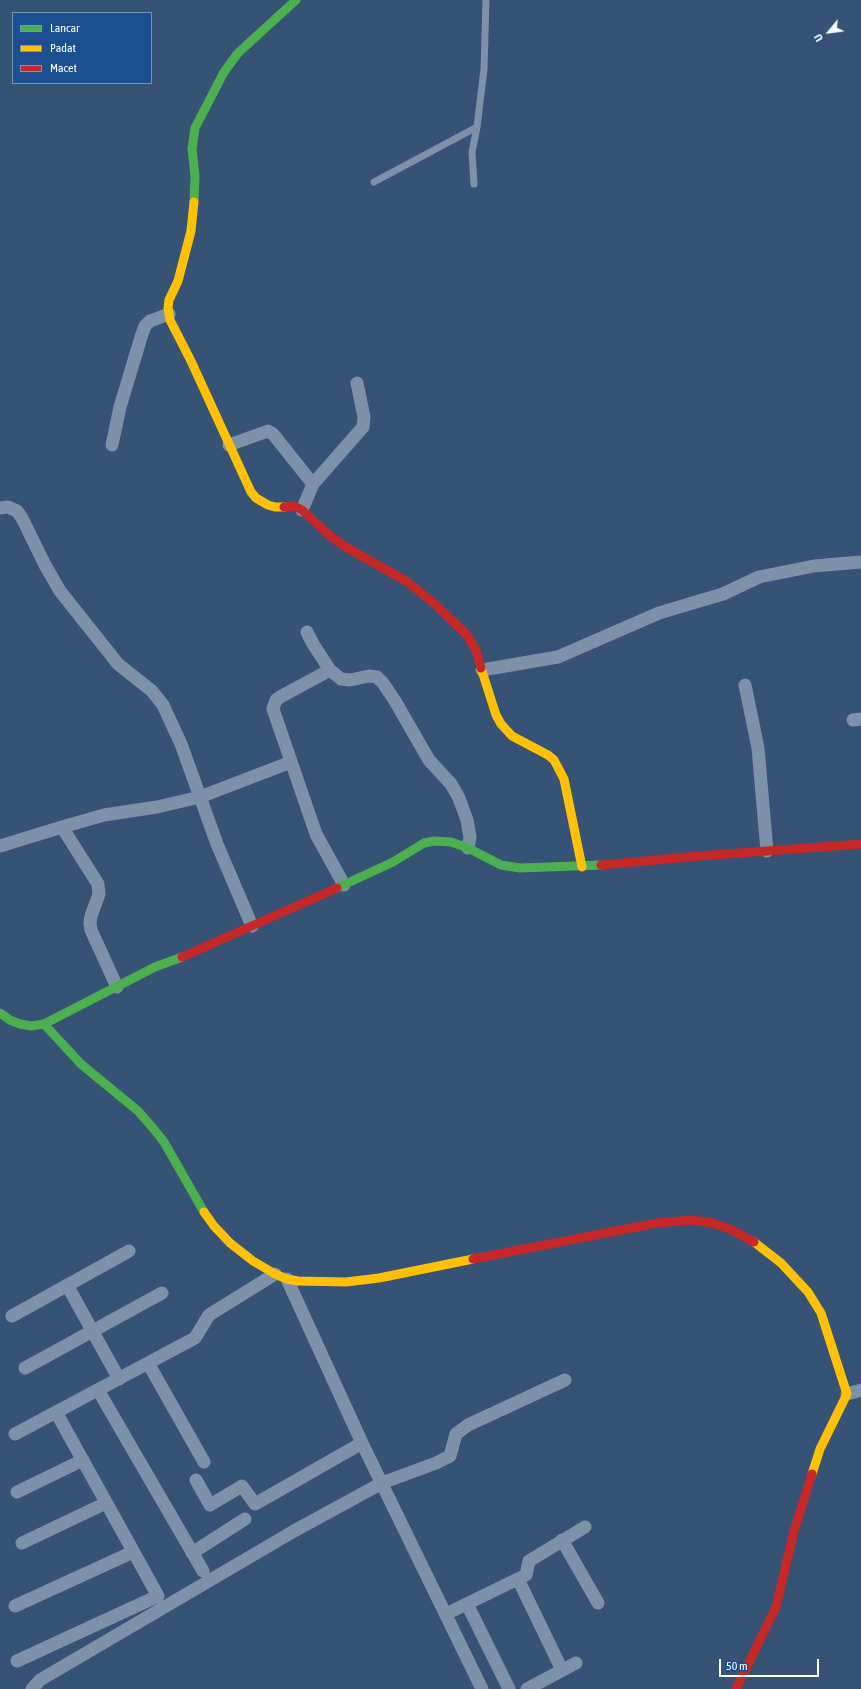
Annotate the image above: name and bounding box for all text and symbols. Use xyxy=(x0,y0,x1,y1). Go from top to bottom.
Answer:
legend xyxy=(12,12,152,84)
north arrow xyxy=(809,12,849,52)
text: Lancar xyxy=(50,21,80,35)
text: U xyxy=(812,32,825,44)
text: Padat xyxy=(50,41,76,55)
text: Macet xyxy=(50,61,77,75)
scale bar xyxy=(721,1651,821,1677)
text: 50 m xyxy=(726,1659,748,1673)

